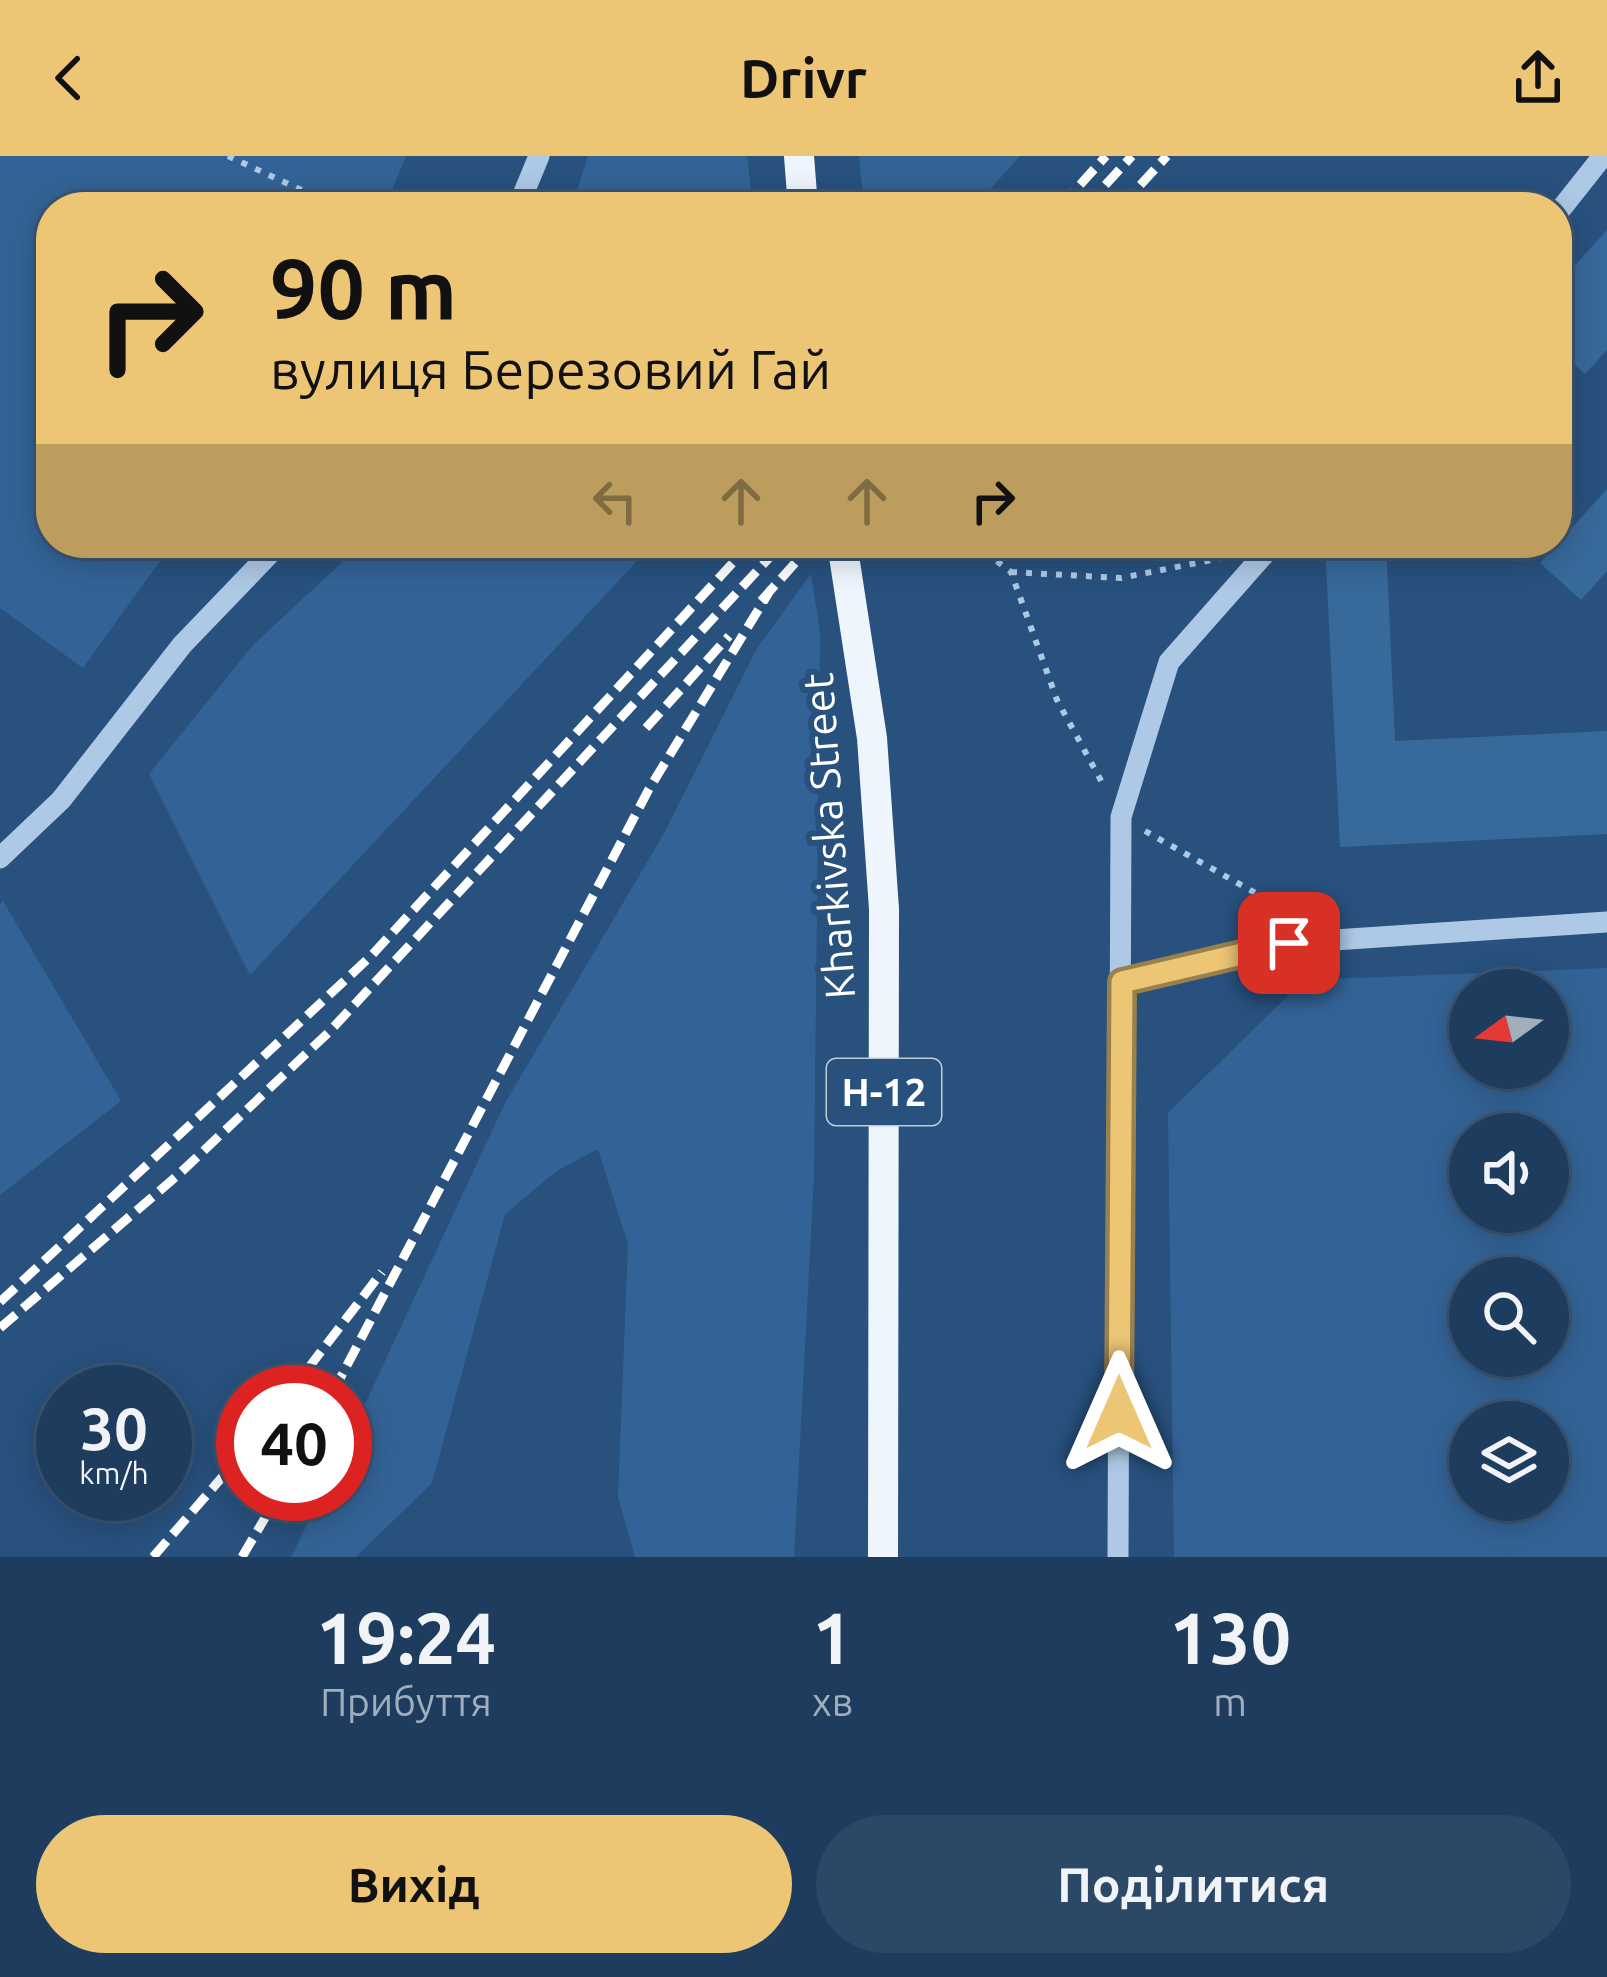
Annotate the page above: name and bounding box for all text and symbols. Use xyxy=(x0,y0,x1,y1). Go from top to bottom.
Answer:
icon: back xyxy=(36,45,102,111)
icon: share xyxy=(1505,45,1571,111)
text: Drivr xyxy=(740,48,867,108)
icon: right xyxy=(72,240,228,396)
text: 90 m xyxy=(270,241,457,335)
text: вулиця Березовий Гай xyxy=(270,339,831,399)
icon: left xyxy=(582,468,648,534)
icon: ahead xyxy=(708,468,774,534)
icon: ahead xyxy=(834,468,900,534)
icon: right xyxy=(960,468,1026,534)
street label: Kharkivska Street xyxy=(794,671,863,1001)
pin xyxy=(1238,892,1340,994)
icon: arrive xyxy=(1256,910,1322,976)
north arrow xyxy=(1449,969,1569,1089)
map controls xyxy=(1449,969,1569,1521)
road number: Н-12 xyxy=(827,1059,941,1125)
button: sound xyxy=(1449,1113,1569,1233)
button: search xyxy=(1449,1257,1569,1377)
position arrow xyxy=(1056,1350,1182,1476)
speed limit sign: 40 xyxy=(216,1365,372,1521)
text: 30 xyxy=(80,1394,148,1461)
button: layers xyxy=(1449,1401,1569,1521)
text: km/h xyxy=(79,1456,149,1490)
text: 19:24 xyxy=(316,1597,496,1678)
text: 1 xyxy=(812,1597,853,1678)
text: 130 xyxy=(1169,1597,1291,1678)
text: Прибуття xyxy=(320,1680,492,1723)
text: хв xyxy=(812,1680,853,1723)
text: m xyxy=(1213,1680,1247,1723)
button: Вихід xyxy=(36,1815,792,1953)
button: Поділитися xyxy=(816,1815,1571,1953)

